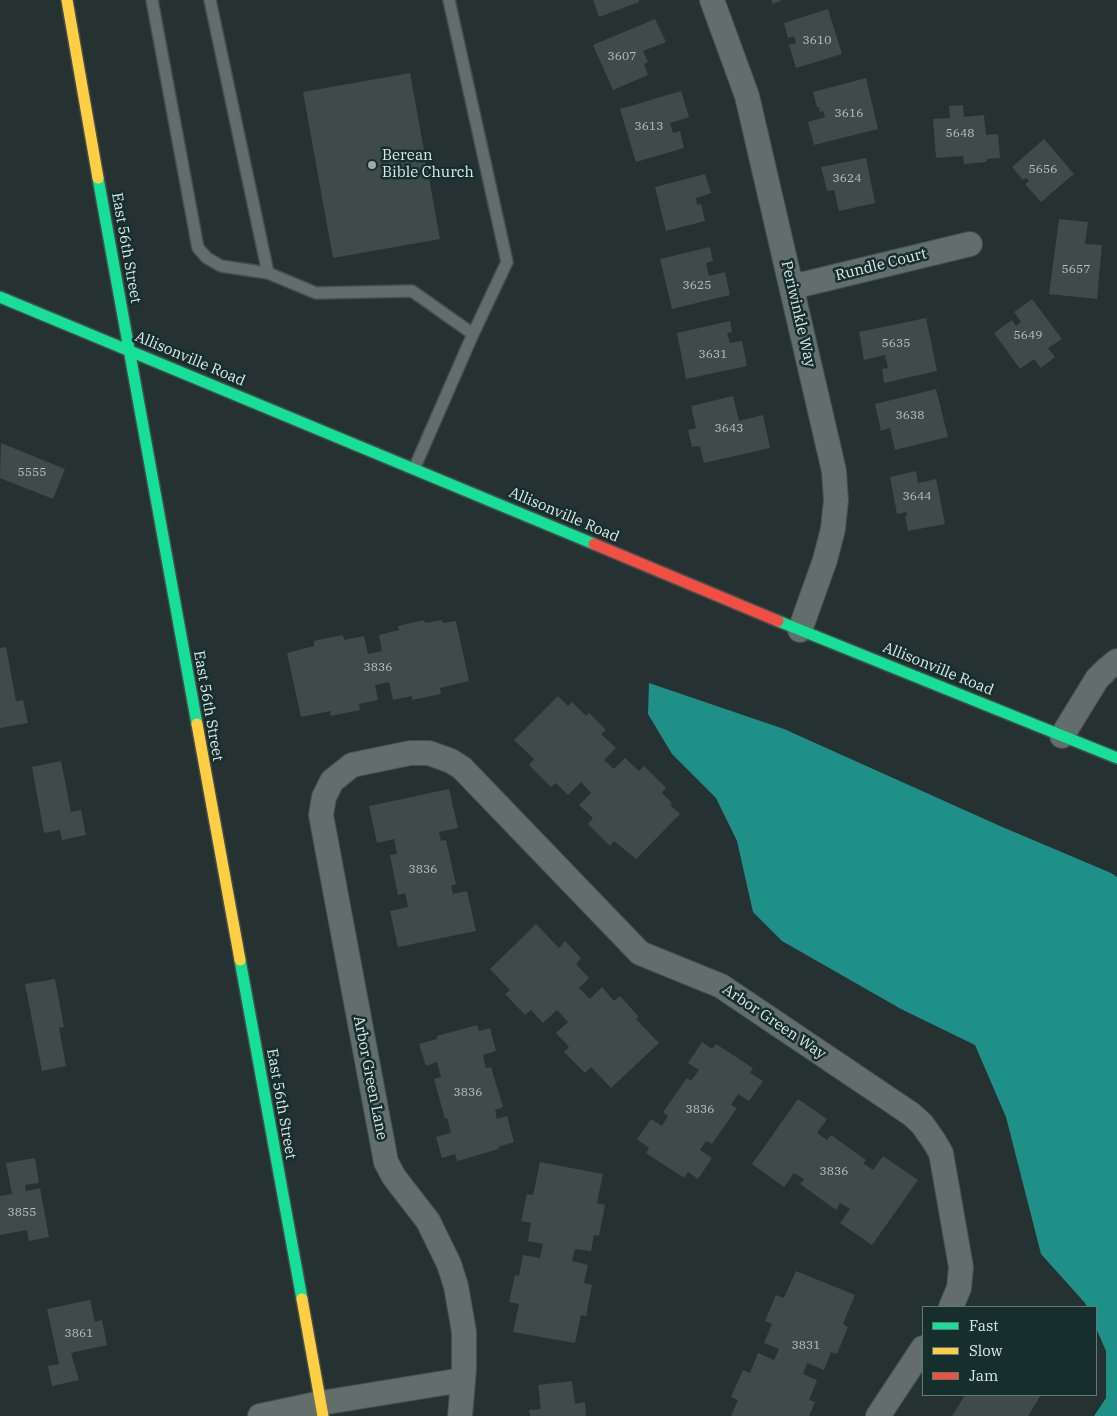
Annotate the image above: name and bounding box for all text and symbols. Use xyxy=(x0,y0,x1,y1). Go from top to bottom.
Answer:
house number: 3610 xyxy=(803,34,831,48)
house number: 3607 xyxy=(608,50,636,64)
house number: 3616 xyxy=(835,107,863,121)
house number: 3613 xyxy=(635,120,663,134)
house number: 5648 xyxy=(946,127,974,141)
place label: Berean Bible Church xyxy=(382,147,474,182)
marker: Berean Bible Church xyxy=(366,159,378,171)
house number: 5656 xyxy=(1029,163,1057,177)
house number: 3624 xyxy=(833,172,861,186)
street label: East 56th Street xyxy=(107,191,145,305)
street label: Rundle Court xyxy=(833,245,929,285)
street label: Periwinkle Way xyxy=(777,259,819,369)
house number: 5657 xyxy=(1062,263,1090,277)
house number: 3625 xyxy=(683,279,711,293)
street label: Allisonville Road xyxy=(132,328,248,390)
house number: 5649 xyxy=(1014,329,1042,343)
house number: 5635 xyxy=(882,337,910,351)
house number: 3631 xyxy=(699,348,727,362)
house number: 3638 xyxy=(896,409,924,423)
house number: 3643 xyxy=(715,422,743,436)
house number: 5555 xyxy=(18,466,46,480)
street label: Allisonville Road xyxy=(506,484,622,546)
house number: 3644 xyxy=(903,490,931,504)
street label: Allisonville Road xyxy=(880,639,996,699)
street label: East 56th Street xyxy=(189,649,227,763)
house number: 3836 xyxy=(364,661,392,675)
house number: 3836 xyxy=(409,863,437,877)
street label: Arbor Green Way xyxy=(719,981,829,1063)
street label: Arbor Green Lane xyxy=(349,1014,391,1142)
street label: East 56th Street xyxy=(262,1047,300,1161)
house number: 3836 xyxy=(454,1086,482,1100)
house number: 3836 xyxy=(686,1103,714,1117)
house number: 3836 xyxy=(820,1165,848,1179)
house number: 3855 xyxy=(8,1206,36,1220)
legend xyxy=(922,1306,1097,1396)
text: Fast xyxy=(969,1316,999,1335)
house number: 3861 xyxy=(65,1327,93,1341)
house number: 3831 xyxy=(792,1339,820,1353)
text: Slow xyxy=(969,1341,1002,1360)
text: Jam xyxy=(969,1366,998,1385)

